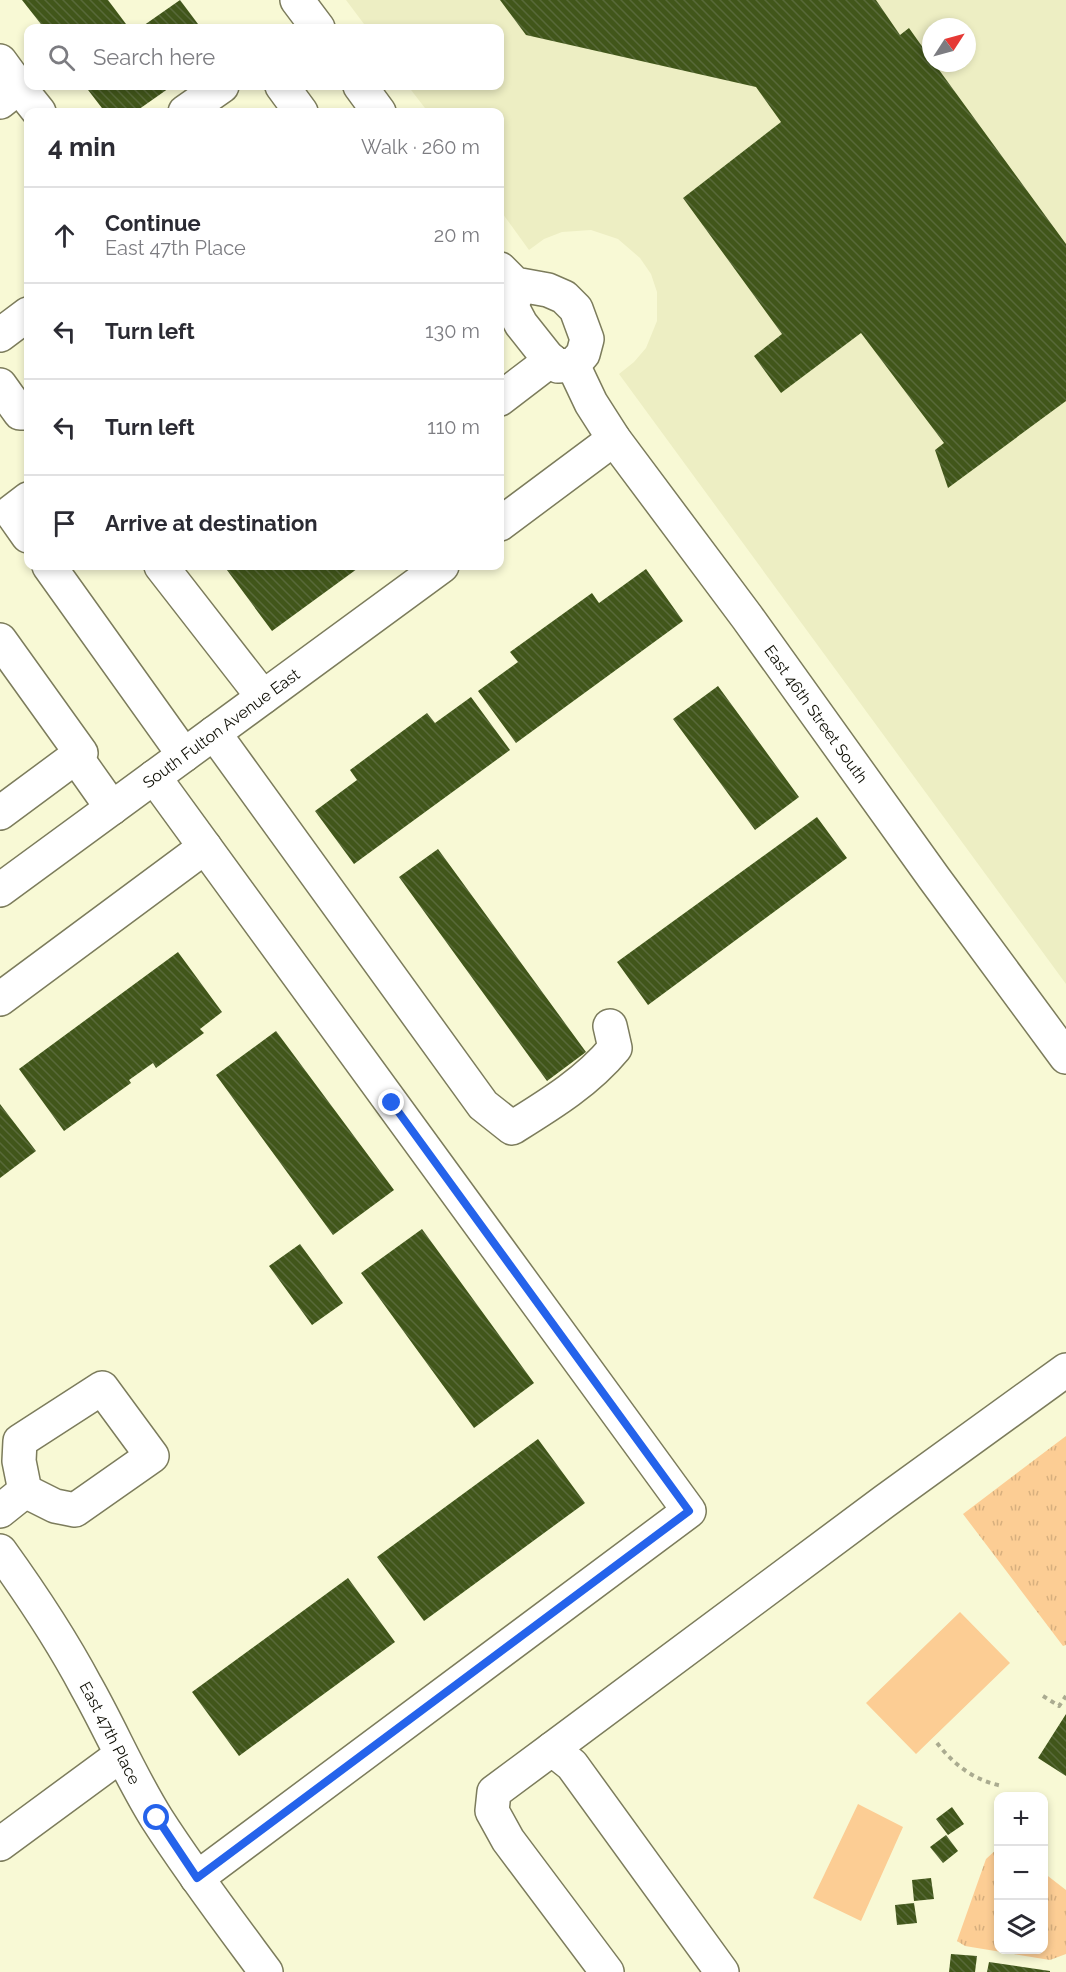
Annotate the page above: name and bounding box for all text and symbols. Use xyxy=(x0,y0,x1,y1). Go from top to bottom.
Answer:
north arrow xyxy=(922,18,976,72)
search box xyxy=(24,24,504,90)
icon: search xyxy=(45,41,78,74)
text: Search here xyxy=(93,44,215,70)
text: 4 min xyxy=(48,132,116,162)
text: Walk · 260 m xyxy=(361,135,480,159)
text: Continue xyxy=(105,210,201,236)
icon: ahead xyxy=(48,219,81,252)
text: 20 m xyxy=(434,223,480,247)
text: East 47th Place xyxy=(105,236,246,260)
icon: left xyxy=(48,315,81,348)
text: Turn left xyxy=(105,318,195,344)
text: 130 m xyxy=(425,319,480,343)
icon: left xyxy=(48,411,81,444)
text: Turn left xyxy=(105,414,195,440)
text: 110 m xyxy=(427,415,480,439)
icon: arrive xyxy=(48,507,81,540)
text: Arrive at destination xyxy=(105,510,318,536)
street label: East 46th Street South xyxy=(761,641,872,786)
street label: South Fulton Avenue East xyxy=(139,664,304,792)
route end xyxy=(378,1089,404,1115)
street label: East 47th Place xyxy=(76,1678,145,1787)
map controls xyxy=(994,1792,1048,1954)
button: + xyxy=(994,1792,1048,1846)
route start xyxy=(143,1804,169,1830)
button: − xyxy=(994,1846,1048,1900)
button: layers xyxy=(994,1900,1048,1954)

